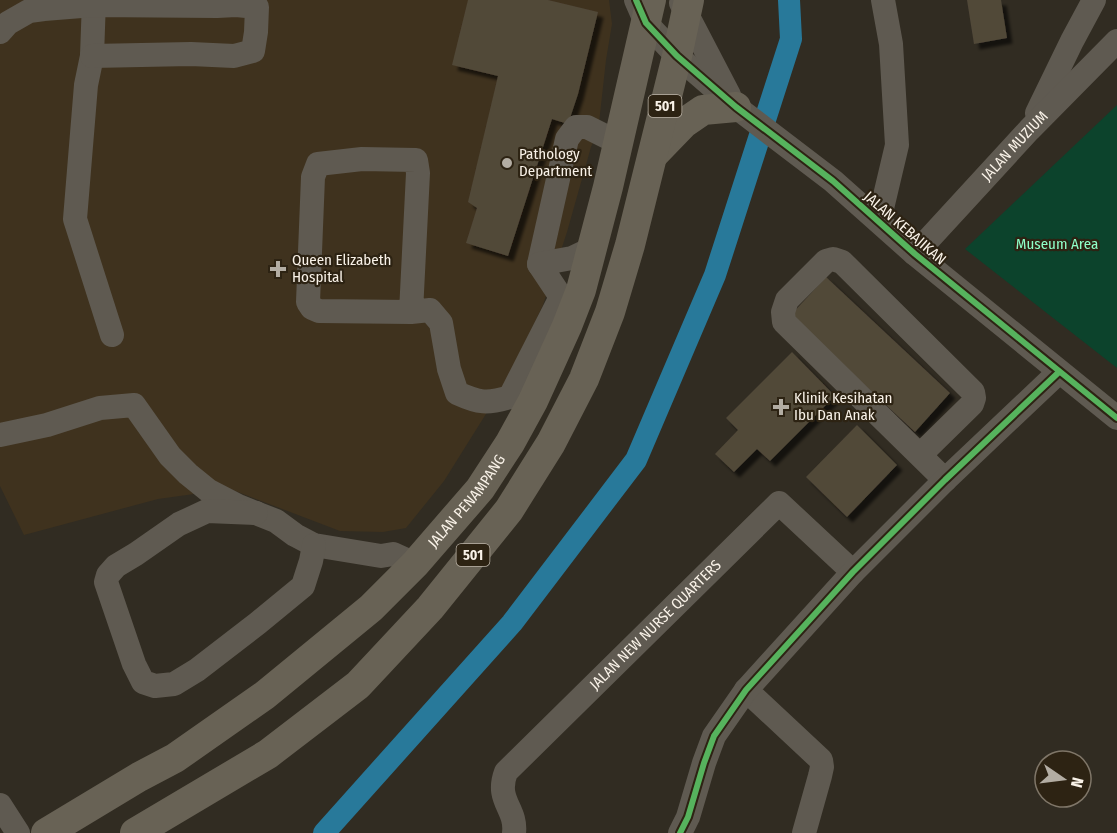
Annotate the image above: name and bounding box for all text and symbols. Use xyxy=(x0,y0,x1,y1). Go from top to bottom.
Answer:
road number: 501 xyxy=(648,95,682,117)
street label: JALAN MUZIUM xyxy=(978,107,1052,185)
place label: Pathology Department xyxy=(519,145,592,180)
marker: Pathology Department xyxy=(500,156,514,170)
street label: JALAN KEBAJIKAN xyxy=(860,187,950,269)
park label: Museum Area xyxy=(1016,235,1098,253)
place label: Queen Elizabeth Hospital xyxy=(292,251,391,286)
marker: Queen Elizabeth Hospital xyxy=(269,260,287,278)
place label: Klinik Kesihatan Ibu Dan Anak xyxy=(794,389,893,424)
marker: Klinik Kesihatan Ibu Dan Anak xyxy=(772,398,790,416)
street label: JALAN PENAMPANG xyxy=(424,451,509,551)
road number: 501 xyxy=(456,544,490,566)
street label: JALAN NEW NURSE QUARTERS xyxy=(586,556,725,694)
north arrow xyxy=(1033,749,1093,809)
text: N xyxy=(1067,776,1087,789)

